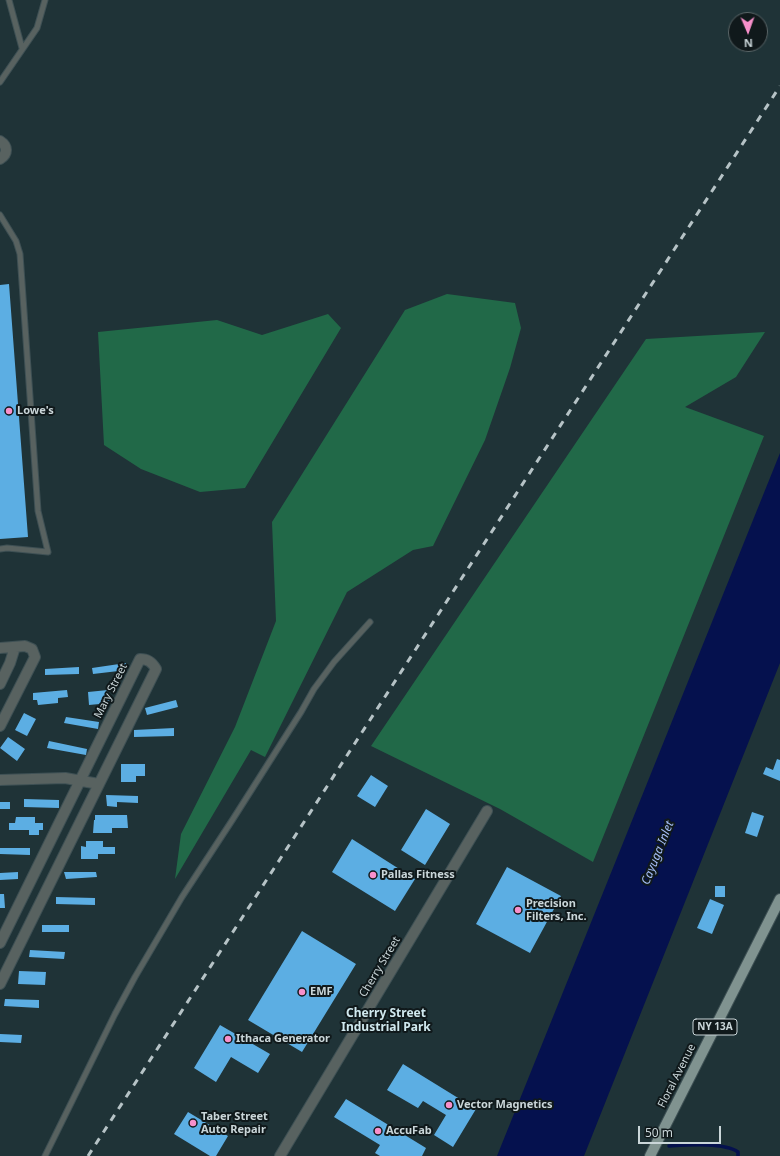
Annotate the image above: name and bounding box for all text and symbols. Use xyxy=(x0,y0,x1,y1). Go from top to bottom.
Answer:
north arrow xyxy=(728,12,768,52)
text: N xyxy=(744,36,753,51)
place label: Lowe's xyxy=(17,404,54,418)
marker: Lowe's xyxy=(4,406,14,416)
street label: Mary Street xyxy=(92,661,130,721)
water label: Cayuga Inlet xyxy=(639,819,677,887)
place label: Pallas Fitness xyxy=(381,868,455,882)
marker: Pallas Fitness xyxy=(368,870,378,880)
place label: Precision Filters, Inc. xyxy=(526,897,587,923)
marker: Precision Filters, Inc. xyxy=(513,905,523,915)
street label: Cherry Street xyxy=(357,934,403,1000)
place label: EMF xyxy=(310,985,333,999)
marker: EMF xyxy=(297,987,307,997)
district label: Cherry Street Industrial Park xyxy=(341,1007,431,1035)
road number: NY 13A xyxy=(693,1019,737,1035)
place label: Ithaca Generator xyxy=(236,1032,330,1046)
marker: Ithaca Generator xyxy=(223,1034,233,1044)
street label: Floral Avenue xyxy=(655,1042,699,1110)
place label: Vector Magnetics xyxy=(457,1098,552,1112)
marker: Vector Magnetics xyxy=(444,1100,454,1110)
place label: Taber Street Auto Repair xyxy=(201,1110,268,1136)
marker: Taber Street Auto Repair xyxy=(188,1118,198,1128)
scale bar xyxy=(640,1118,723,1144)
place label: AccuFab xyxy=(386,1124,432,1138)
text: 50 m xyxy=(645,1124,673,1141)
marker: AccuFab xyxy=(373,1126,383,1136)

